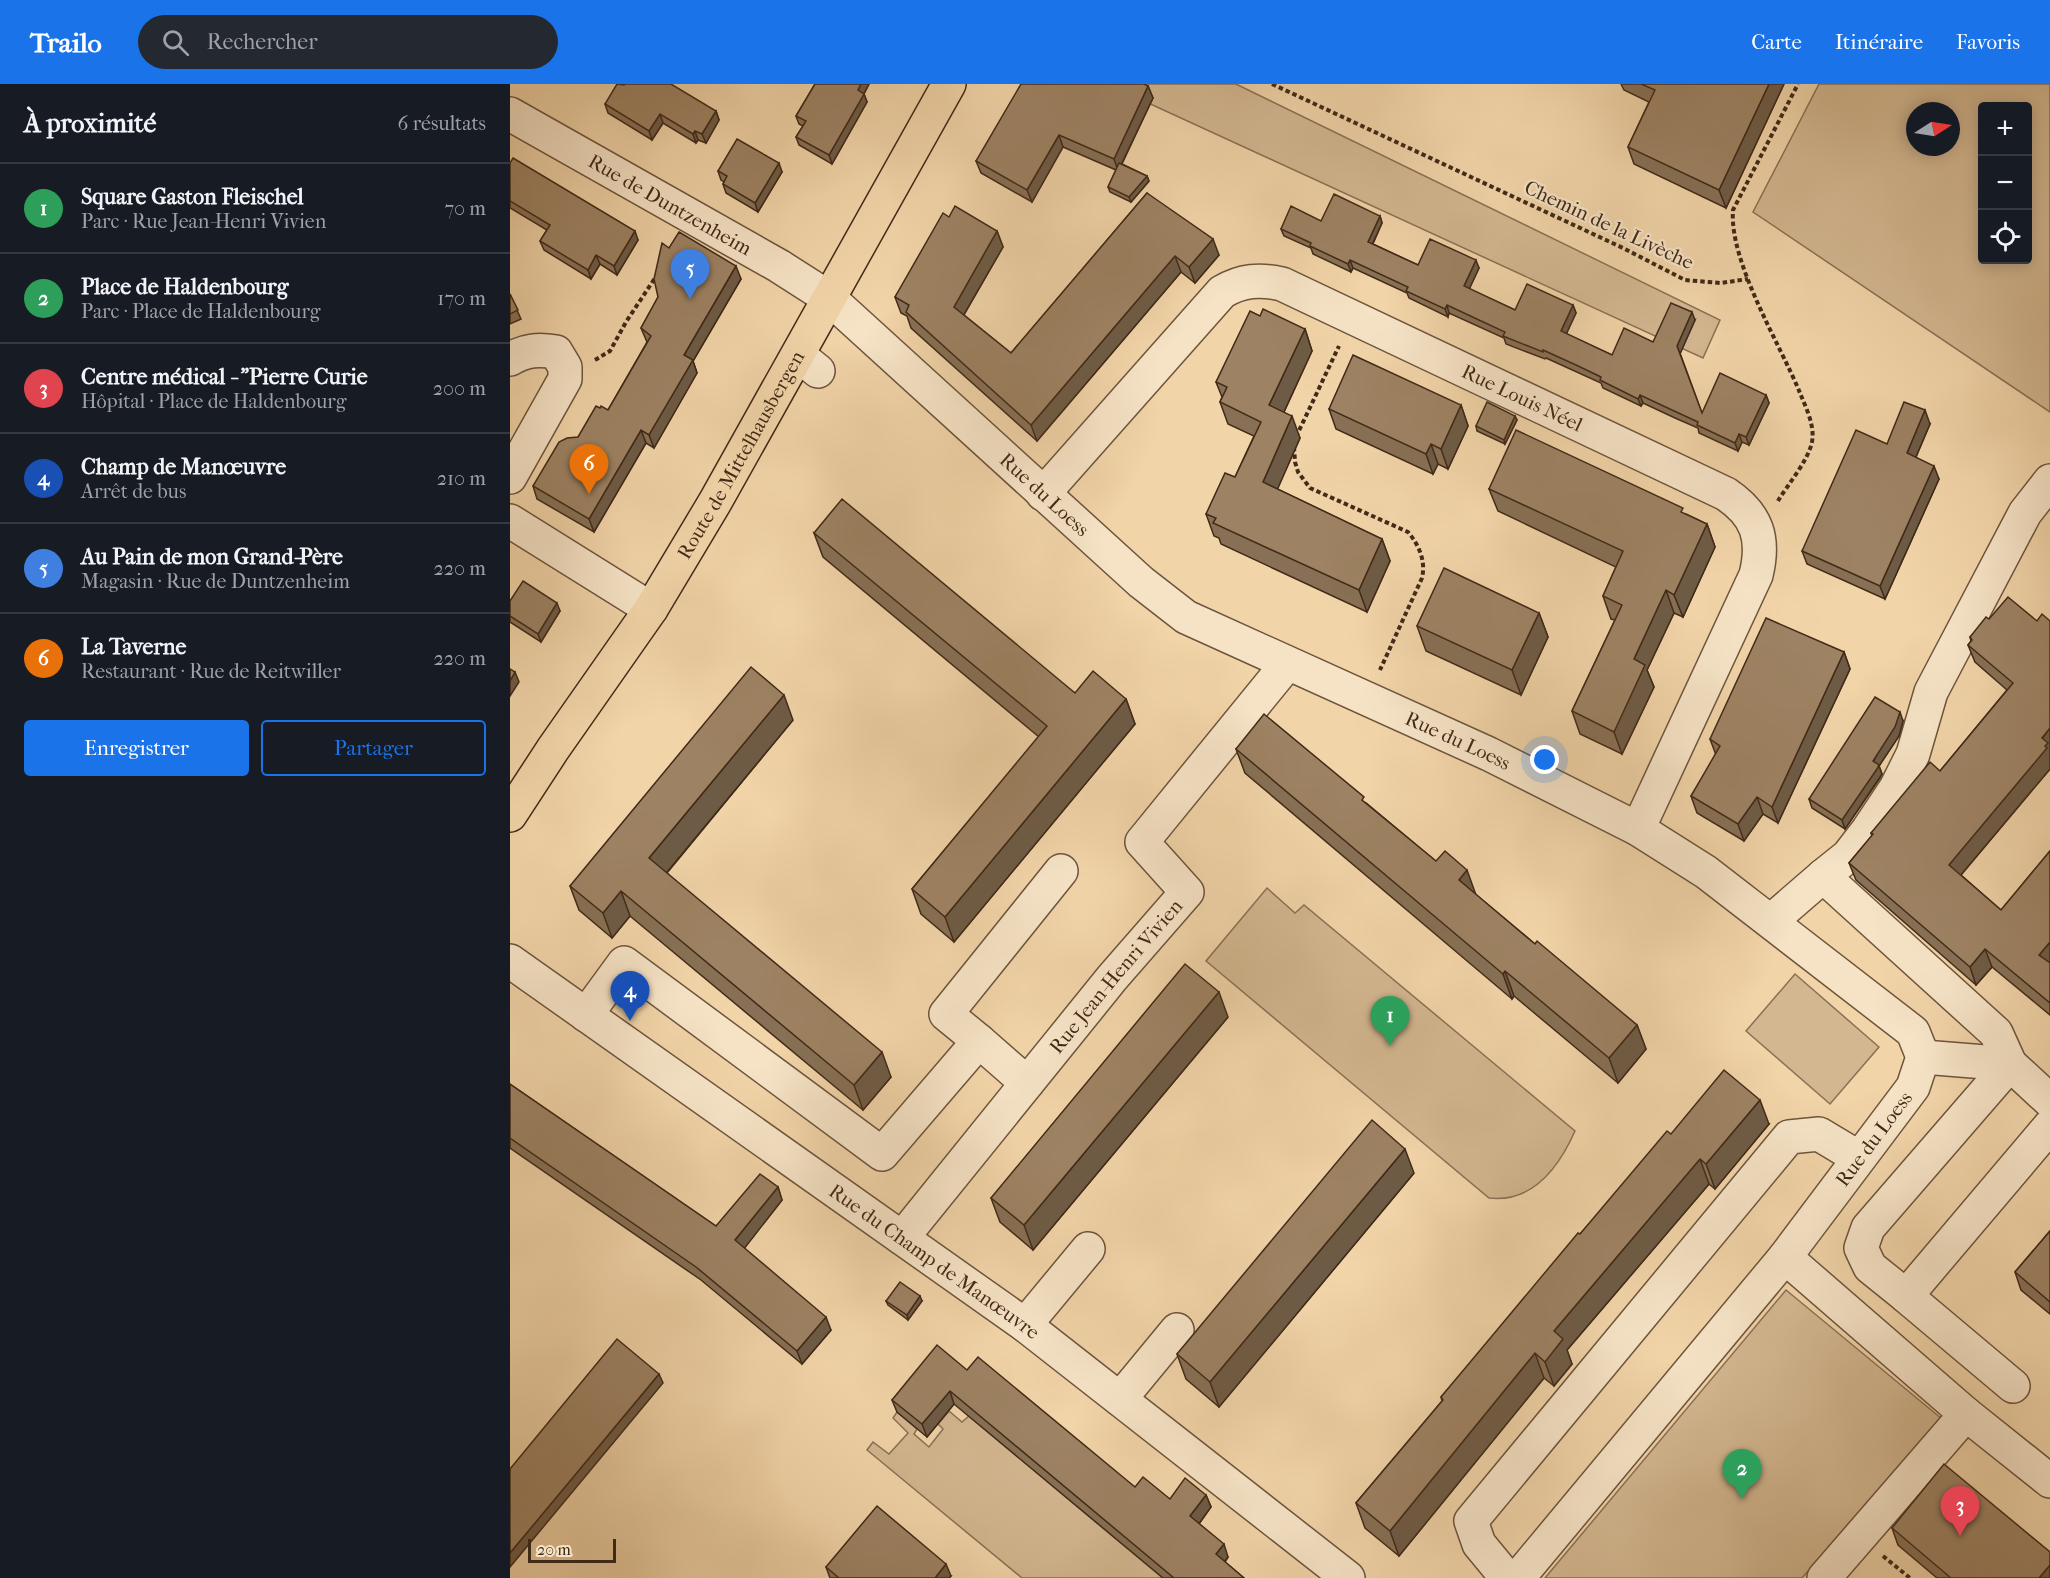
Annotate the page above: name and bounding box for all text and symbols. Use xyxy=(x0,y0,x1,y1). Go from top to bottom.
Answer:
search box xyxy=(138,15,558,69)
text: Trailo xyxy=(30,26,102,59)
icon: search xyxy=(159,26,192,59)
text: Rechercher xyxy=(207,29,318,55)
text: Carte xyxy=(1751,30,1802,54)
text: Itinéraire xyxy=(1835,30,1923,54)
text: Favoris xyxy=(1956,30,2020,54)
north arrow xyxy=(1906,102,1960,156)
map controls xyxy=(1978,102,2032,264)
button: + xyxy=(1978,102,2032,156)
text: À proximité xyxy=(24,108,156,139)
text: 6 résultats xyxy=(398,112,486,135)
street label: Rue de Duntzenheim xyxy=(584,149,756,260)
button: − xyxy=(1978,156,2032,210)
street label: Chemin de la Livèche xyxy=(1521,176,1697,274)
text: Square Gaston Fleischel xyxy=(81,184,304,210)
text: 1 xyxy=(40,197,47,220)
text: 70 m xyxy=(444,197,486,220)
text: Parc · Rue Jean-Henri Vivien xyxy=(81,210,326,233)
button: locate xyxy=(1978,210,2032,264)
pin: 5 xyxy=(670,250,710,299)
text: Place de Haldenbourg xyxy=(81,274,288,300)
text: 2 xyxy=(38,287,49,310)
text: 170 m xyxy=(437,287,486,310)
text: Parc · Place de Haldenbourg xyxy=(81,300,321,323)
street label: Route de Mittelhausbergen xyxy=(672,346,809,563)
street label: Rue Louis Néel xyxy=(1458,359,1587,436)
text: Centre médical - "Pierre Curie xyxy=(81,364,368,390)
text: 3 xyxy=(39,377,48,400)
text: 200 m xyxy=(433,377,486,400)
text: Hôpital · Place de Haldenbourg xyxy=(81,390,346,413)
pin: 6 xyxy=(570,444,608,494)
street label: Rue du Loess xyxy=(995,448,1094,541)
text: Champ de Manœuvre xyxy=(81,454,286,480)
text: 4 xyxy=(38,467,49,490)
text: 210 m xyxy=(437,467,486,490)
text: Arrêt de bus xyxy=(81,480,186,503)
text: Au Pain de mon Grand-Père xyxy=(81,544,343,570)
text: 5 xyxy=(39,557,48,580)
text: 220 m xyxy=(433,557,486,580)
text: Magasin · Rue de Duntzenheim xyxy=(81,570,350,593)
text: La Taverne xyxy=(81,634,186,660)
text: 6 xyxy=(38,647,49,670)
text: 220 m xyxy=(433,647,486,670)
text: Restaurant · Rue de Reitwiller xyxy=(81,660,341,683)
street label: Rue du Loess xyxy=(1402,706,1515,775)
button: Enregistrer xyxy=(24,720,249,776)
button: Partager xyxy=(261,720,486,776)
your location xyxy=(1530,745,1559,774)
street label: Rue Jean-Henri Vivien xyxy=(1044,894,1187,1058)
pin: 4 xyxy=(610,972,650,1021)
pin: 1 xyxy=(1370,996,1410,1046)
street label: Rue du Loess xyxy=(1831,1087,1917,1191)
street label: Rue du Champ de Manœuvre xyxy=(825,1179,1045,1344)
pin: 2 xyxy=(1722,1450,1762,1499)
pin: 3 xyxy=(1940,1486,1980,1536)
scale bar xyxy=(528,1536,616,1564)
text: 20 m xyxy=(537,1540,571,1559)

